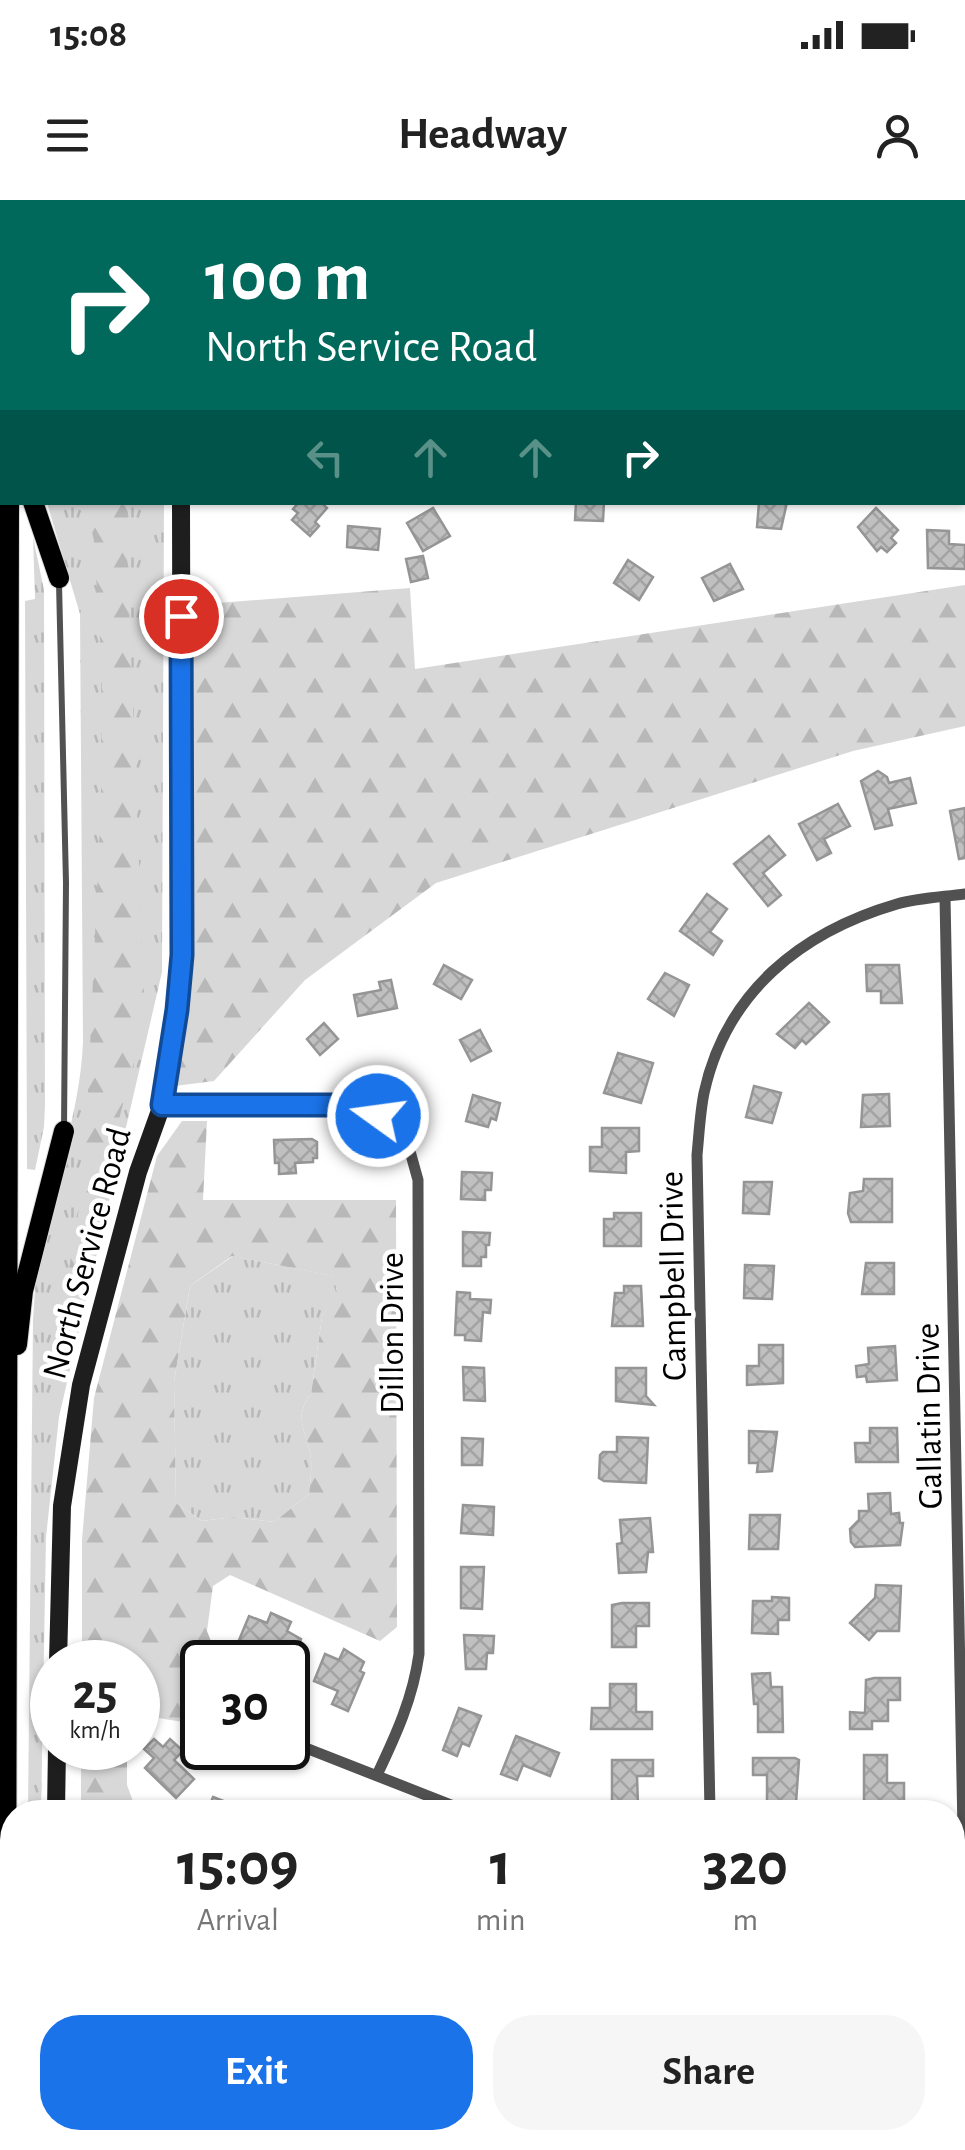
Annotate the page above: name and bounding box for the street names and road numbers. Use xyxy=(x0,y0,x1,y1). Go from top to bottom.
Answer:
street label: North Service Road xyxy=(37,1124,138,1383)
street label: Campbell Drive xyxy=(654,1171,693,1381)
street label: Dillon Drive xyxy=(375,1252,410,1414)
street label: Gallatin Drive xyxy=(910,1322,949,1510)

